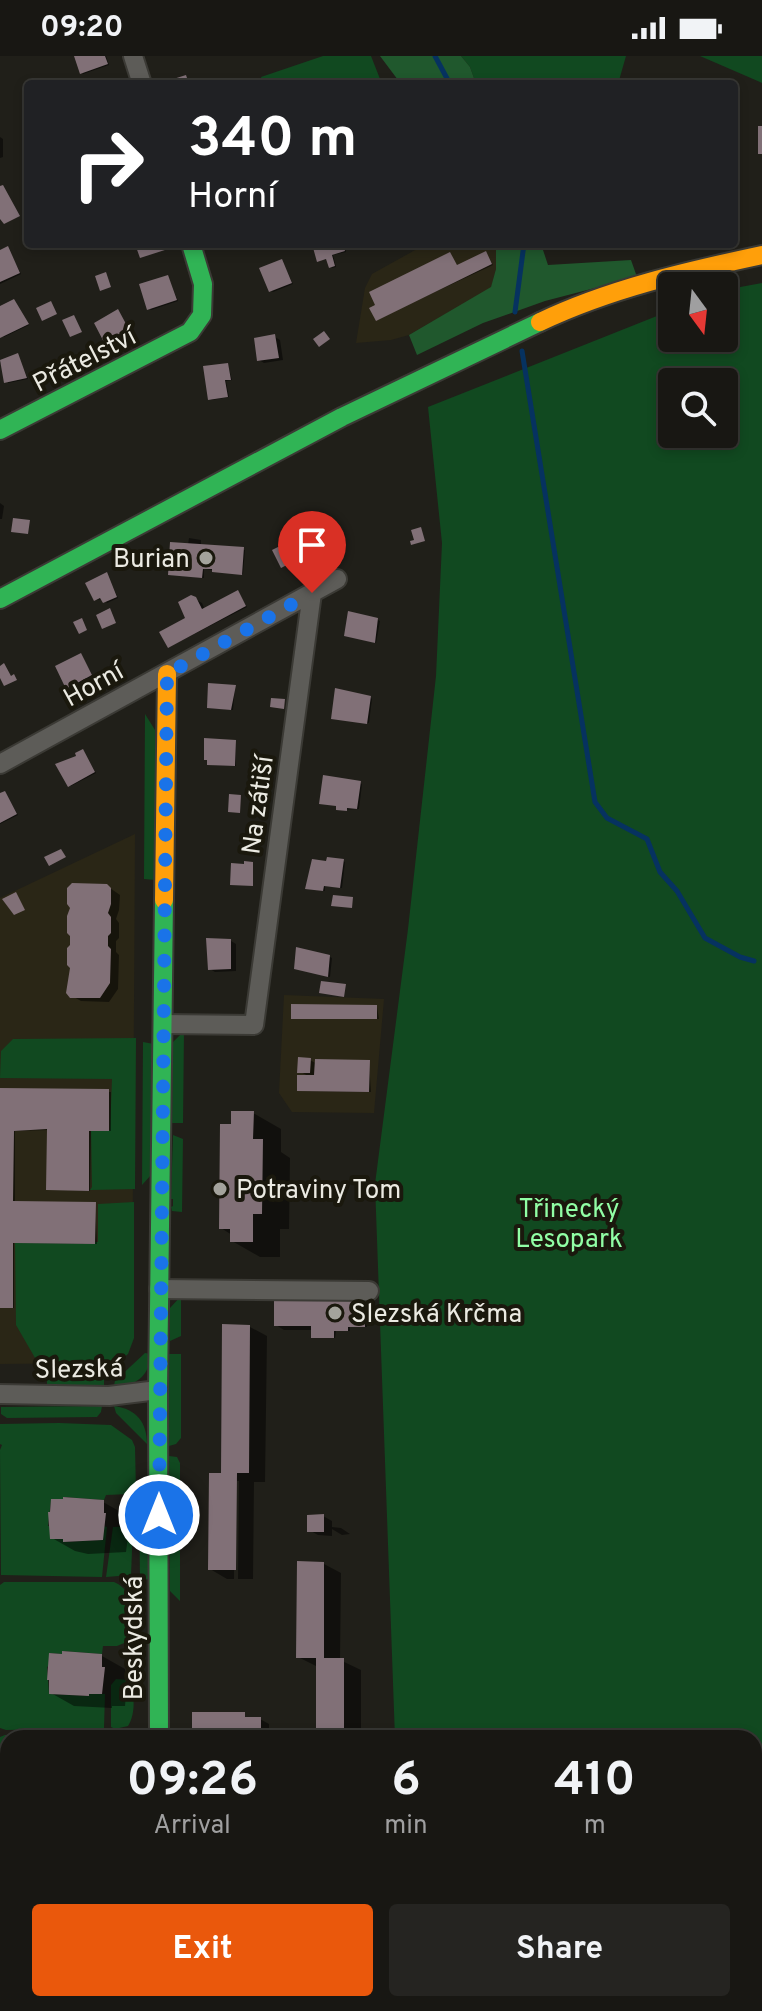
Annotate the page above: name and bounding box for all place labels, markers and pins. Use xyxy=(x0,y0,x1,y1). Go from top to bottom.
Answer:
pin xyxy=(278,511,346,593)
place label: Burian xyxy=(113,544,190,577)
marker: Burian xyxy=(197,549,215,567)
place label: Potraviny Tom xyxy=(236,1175,401,1208)
marker: Potraviny Tom xyxy=(211,1180,229,1198)
place label: Slezská Krčma xyxy=(351,1299,522,1332)
marker: Slezská Krčma xyxy=(326,1304,344,1322)

